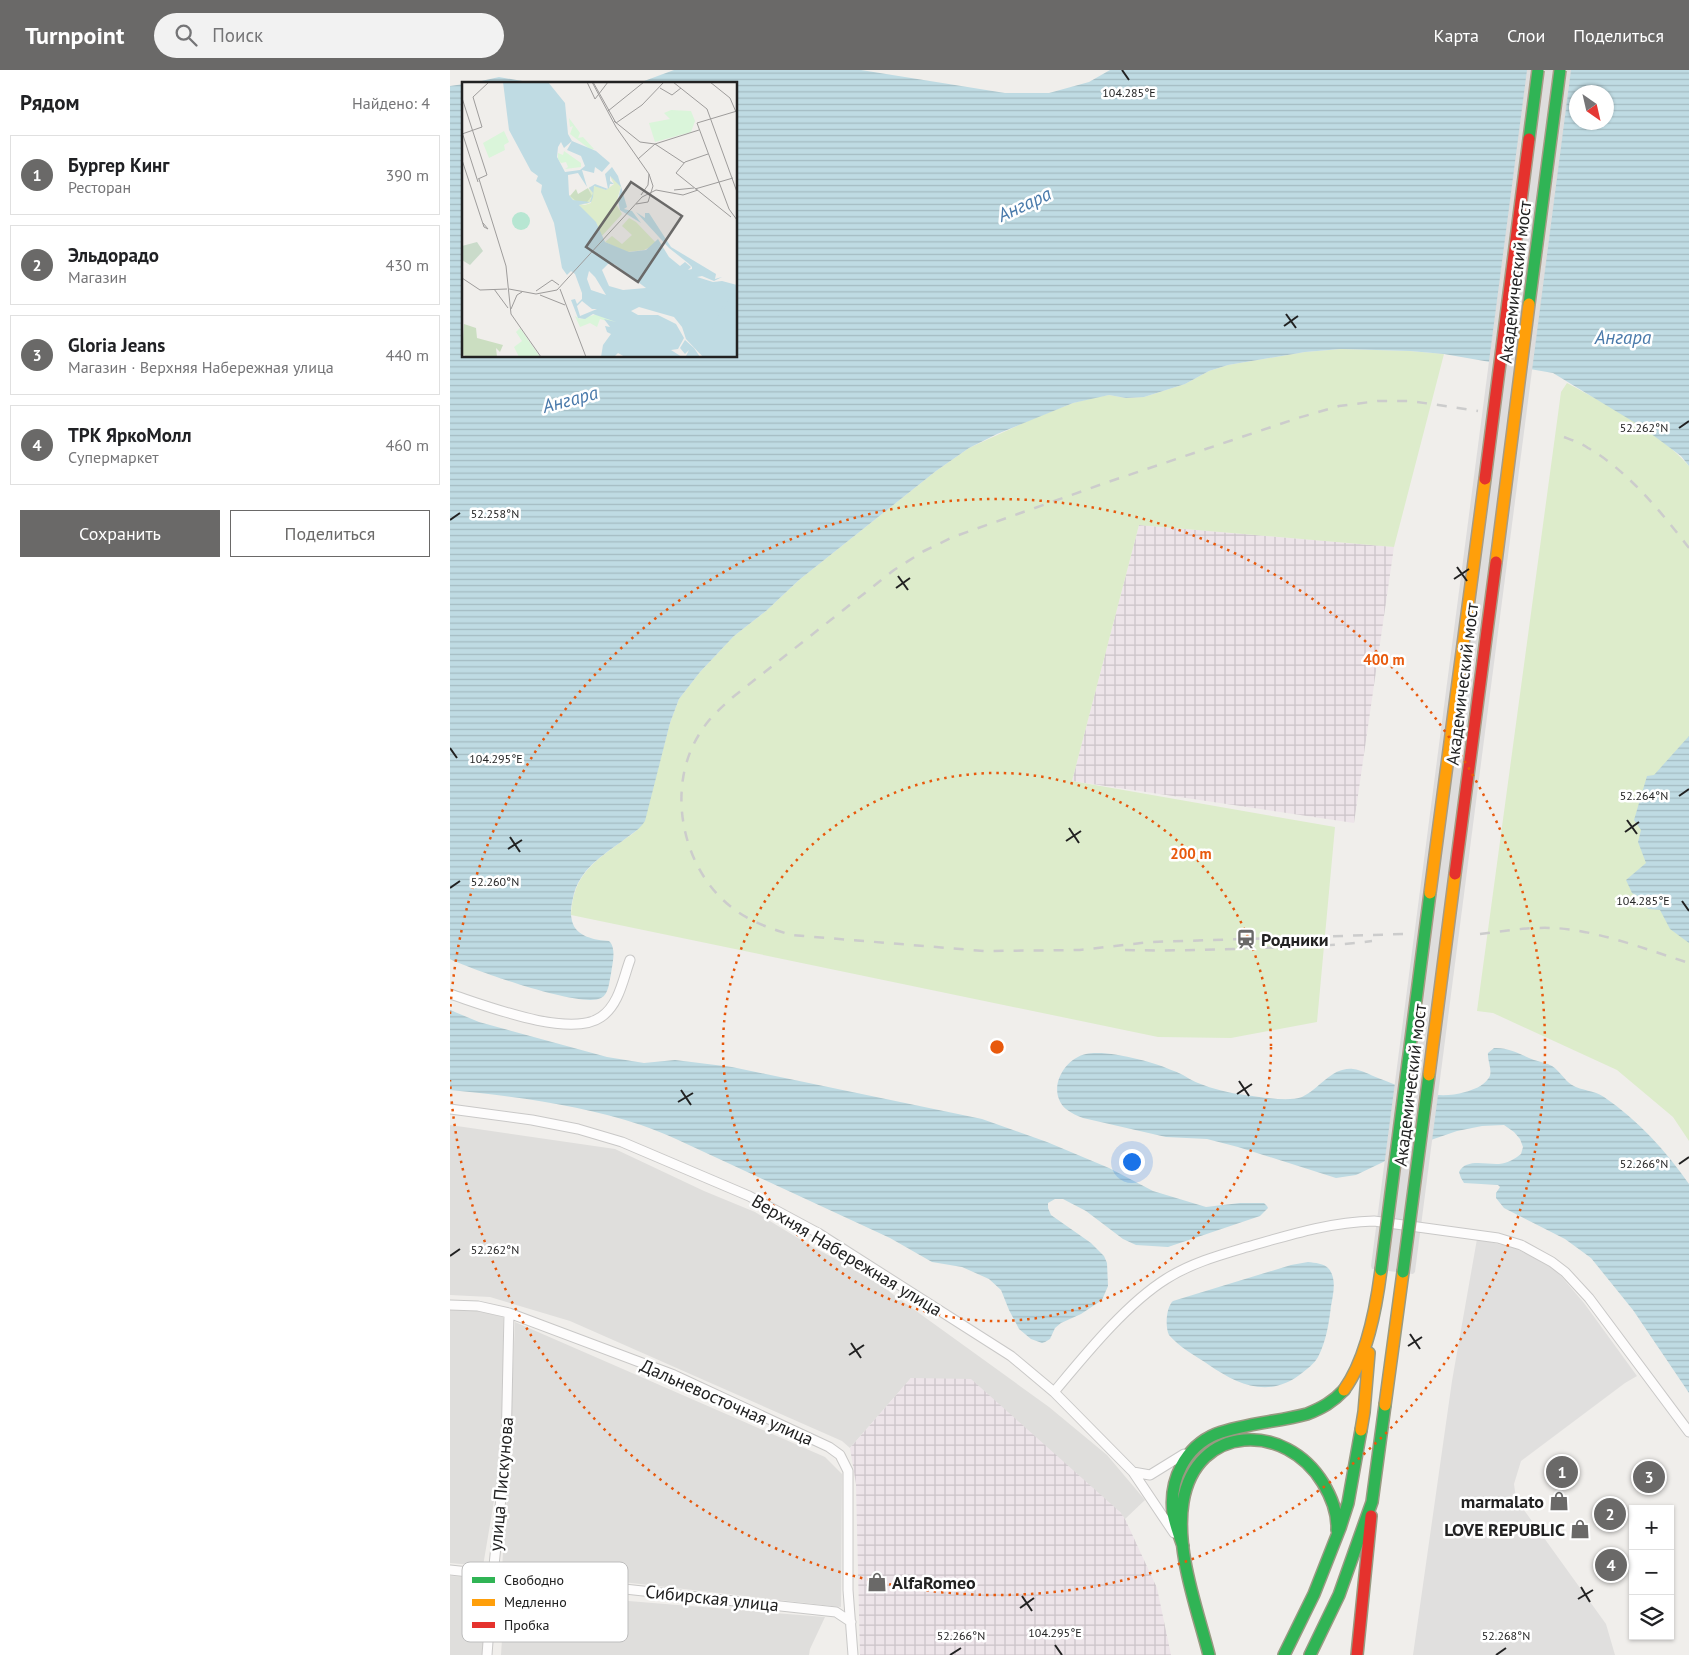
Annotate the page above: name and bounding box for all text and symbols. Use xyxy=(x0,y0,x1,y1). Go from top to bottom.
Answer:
search box xyxy=(154,13,504,58)
text: Turnpoint xyxy=(25,20,124,51)
icon: search xyxy=(172,21,200,49)
text: Поиск xyxy=(212,23,263,47)
text: Карта xyxy=(1434,24,1479,47)
text: Слои xyxy=(1507,24,1545,47)
text: Поделиться xyxy=(1573,24,1664,47)
inset map xyxy=(462,82,738,358)
text: 104.285°E xyxy=(1102,85,1156,100)
north arrow xyxy=(1569,85,1614,130)
text: Рядом xyxy=(20,89,79,116)
text: Найдено: 4 xyxy=(352,93,430,113)
text: Бургер Кинг xyxy=(68,153,169,177)
text: 1 xyxy=(32,165,42,185)
text: 390 m xyxy=(386,165,429,185)
text: Ресторан xyxy=(68,177,131,197)
water label: Ангара xyxy=(992,181,1055,227)
street label: Академический мост xyxy=(1494,199,1536,365)
text: Эльдорадо xyxy=(68,243,159,267)
text: 2 xyxy=(32,255,42,275)
text: 430 m xyxy=(386,255,429,275)
text: Магазин xyxy=(68,267,127,287)
water label: Ангара xyxy=(1594,325,1652,349)
text: Gloria Jeans xyxy=(68,333,165,357)
text: 3 xyxy=(32,345,42,365)
text: 440 m xyxy=(386,345,429,365)
text: Магазин · Верхняя Набережная улица xyxy=(68,357,334,377)
water label: Ангара xyxy=(539,380,601,418)
text: 52.262°N xyxy=(1620,420,1668,435)
text: ТРК ЯркоМолл xyxy=(68,423,191,447)
text: 4 xyxy=(32,435,42,455)
text: 460 m xyxy=(386,435,429,455)
text: Супермаркет xyxy=(68,447,159,467)
text: 52.258°N xyxy=(471,506,519,521)
button: Сохранить xyxy=(20,510,220,557)
button: Поделиться xyxy=(230,510,430,557)
street label: Академический мост xyxy=(1441,601,1483,767)
text: 400 m xyxy=(1363,650,1405,669)
text: 104.295°E xyxy=(469,751,523,766)
text: 52.264°N xyxy=(1620,788,1668,803)
text: 200 m xyxy=(1170,844,1212,863)
text: 52.260°N xyxy=(471,874,519,889)
text: 104.285°E xyxy=(1616,893,1670,908)
station icon: Родники xyxy=(1235,928,1257,950)
place label: Родники xyxy=(1261,928,1329,951)
street label: Академический мост xyxy=(1389,1002,1431,1168)
centre of rings xyxy=(988,1038,1006,1056)
your location xyxy=(1119,1149,1145,1175)
text: 52.266°N xyxy=(1620,1156,1668,1171)
street label: Верхняя Набережная улица xyxy=(748,1189,946,1321)
text: 52.262°N xyxy=(471,1242,519,1257)
street label: Дальневосточная улица xyxy=(637,1353,817,1451)
street label: улица Пискунова xyxy=(484,1416,518,1552)
pin: 1 xyxy=(1546,1453,1578,1491)
pin: 3 xyxy=(1633,1458,1665,1496)
place label: marmalato xyxy=(1461,1490,1544,1513)
shop icon: marmalato xyxy=(1548,1490,1570,1512)
pin: 2 xyxy=(1594,1495,1626,1533)
map controls xyxy=(1629,1505,1674,1640)
button: + xyxy=(1629,1505,1674,1550)
place label: LOVE REPUBLIC xyxy=(1444,1518,1565,1541)
shop icon: LOVE REPUBLIC xyxy=(1569,1518,1591,1540)
pin: 4 xyxy=(1595,1546,1627,1584)
button: − xyxy=(1629,1550,1674,1595)
legend xyxy=(462,1562,628,1642)
text: Свободно xyxy=(504,1571,564,1589)
shop icon: AlfaRomeo xyxy=(866,1571,888,1593)
place label: AlfaRomeo xyxy=(892,1571,976,1594)
street label: Сибирская улица xyxy=(644,1580,780,1616)
text: Медленно xyxy=(504,1593,567,1611)
button: layers xyxy=(1629,1595,1674,1640)
text: Пробка xyxy=(504,1616,549,1634)
text: 104.295°E xyxy=(1028,1625,1082,1640)
text: 52.266°N xyxy=(937,1628,985,1643)
text: 52.268°N xyxy=(1482,1628,1530,1643)

